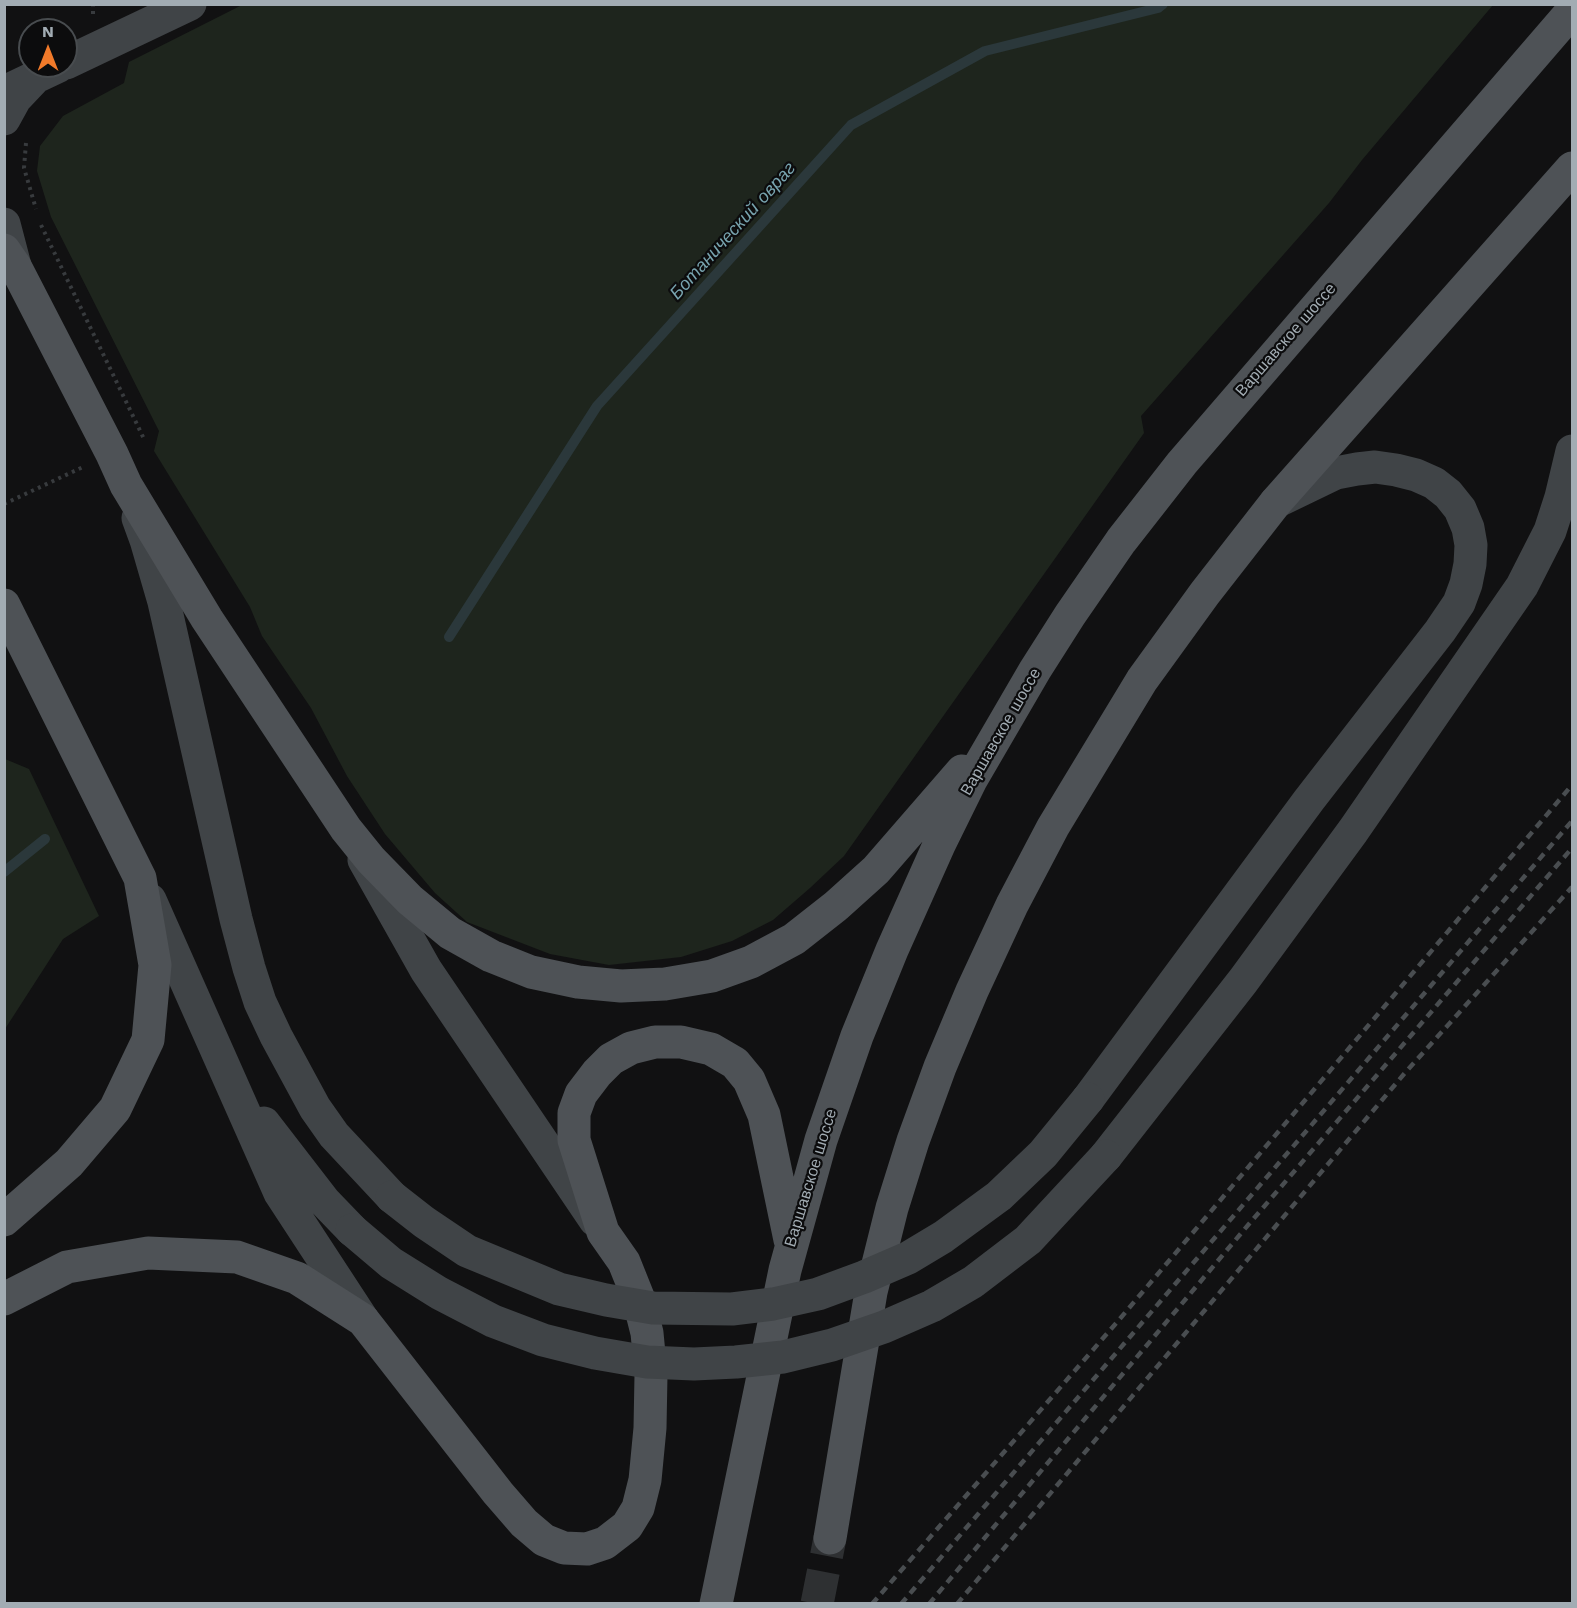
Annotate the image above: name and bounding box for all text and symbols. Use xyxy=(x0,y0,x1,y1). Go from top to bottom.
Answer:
north arrow xyxy=(18,18,78,78)
text: N xyxy=(42,22,54,41)
water label: Ботанический овраг xyxy=(666,158,800,304)
street label: Варшавское шоссе xyxy=(1232,280,1340,400)
street label: Варшавское шоссе xyxy=(957,665,1045,799)
street label: Варшавское шоссе xyxy=(781,1107,841,1249)

